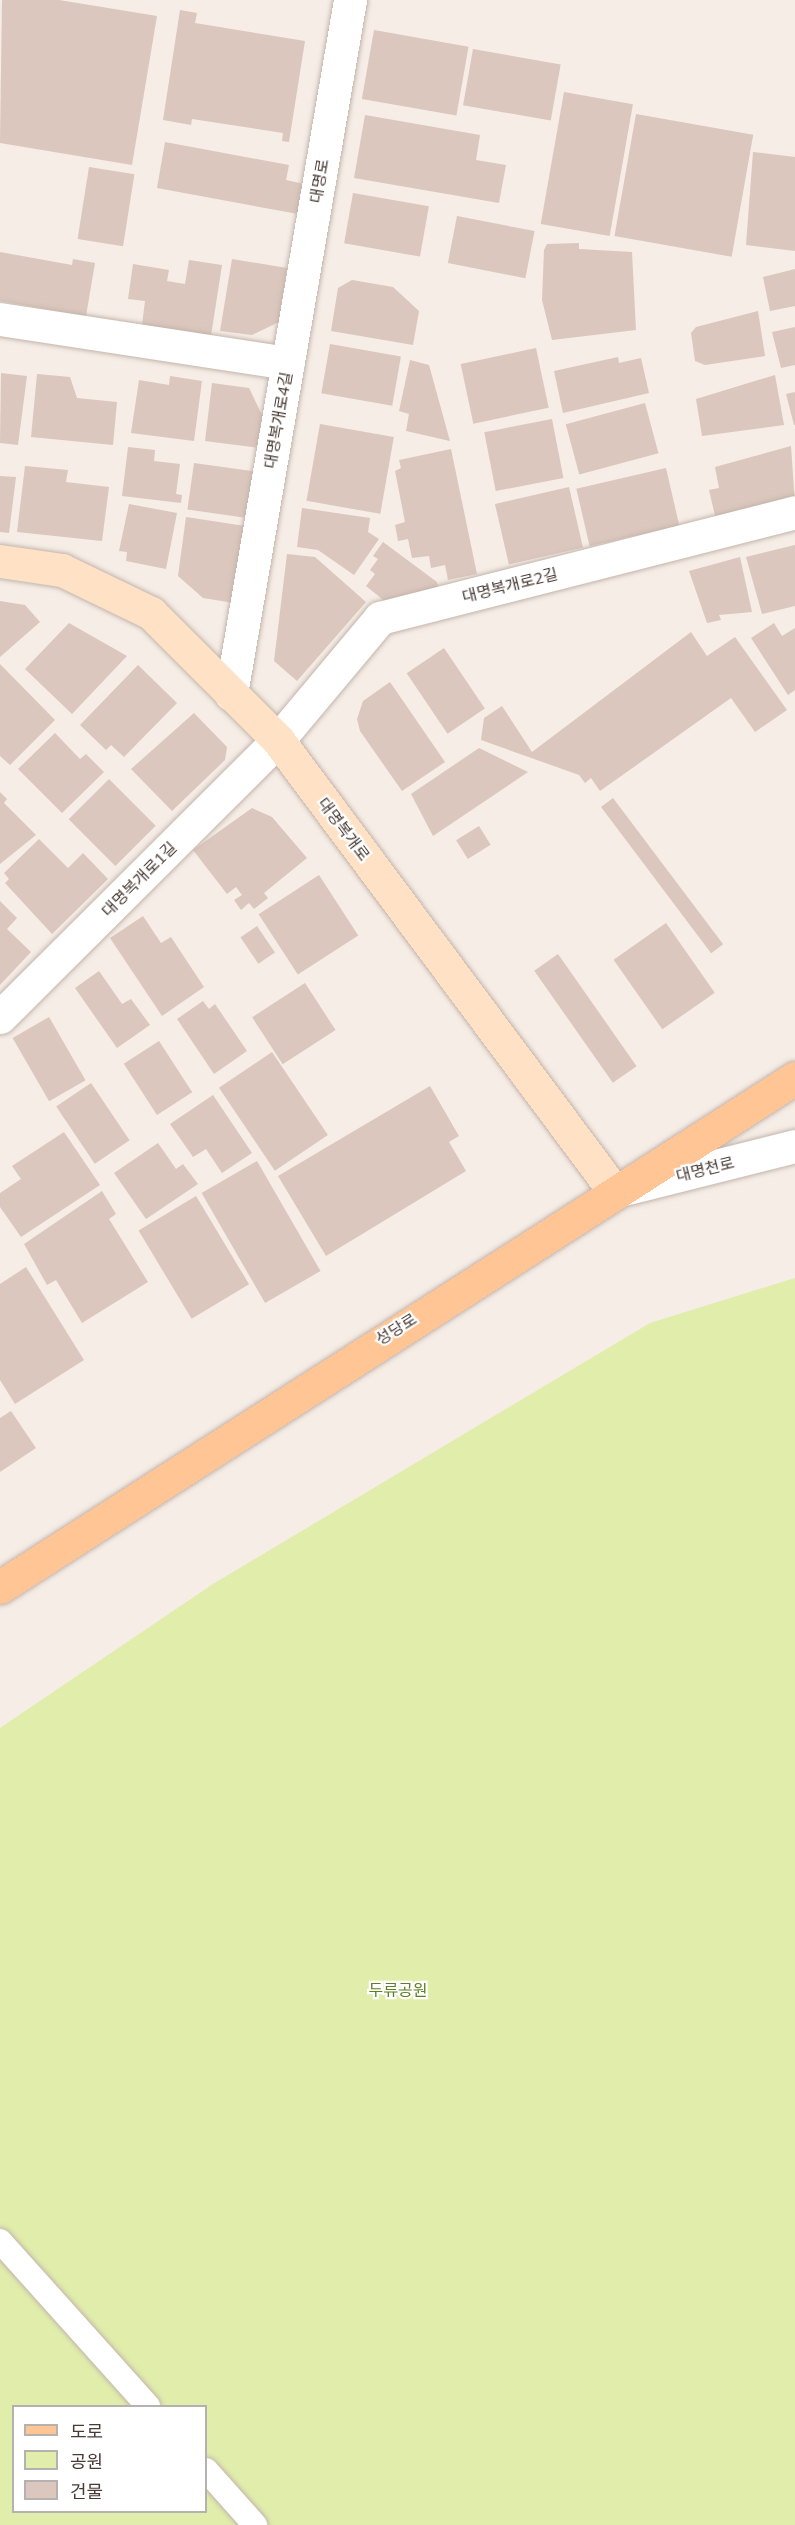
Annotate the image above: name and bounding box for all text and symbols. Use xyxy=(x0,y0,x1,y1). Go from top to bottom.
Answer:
street label: 대명로 xyxy=(306,158,332,204)
street label: 대명복개로4길 xyxy=(260,370,296,470)
street label: 대명복개로2길 xyxy=(460,564,560,606)
street label: 대명복개로 xyxy=(314,794,374,864)
street label: 대명복개로1길 xyxy=(98,838,180,920)
street label: 대명천로 xyxy=(674,1153,736,1185)
street label: 성당로 xyxy=(372,1309,420,1349)
park label: 두류공원 xyxy=(369,1980,427,2000)
legend xyxy=(12,2405,207,2513)
text: 도로 xyxy=(70,2420,103,2443)
text: 공원 xyxy=(70,2450,103,2473)
text: 건물 xyxy=(70,2480,103,2503)

